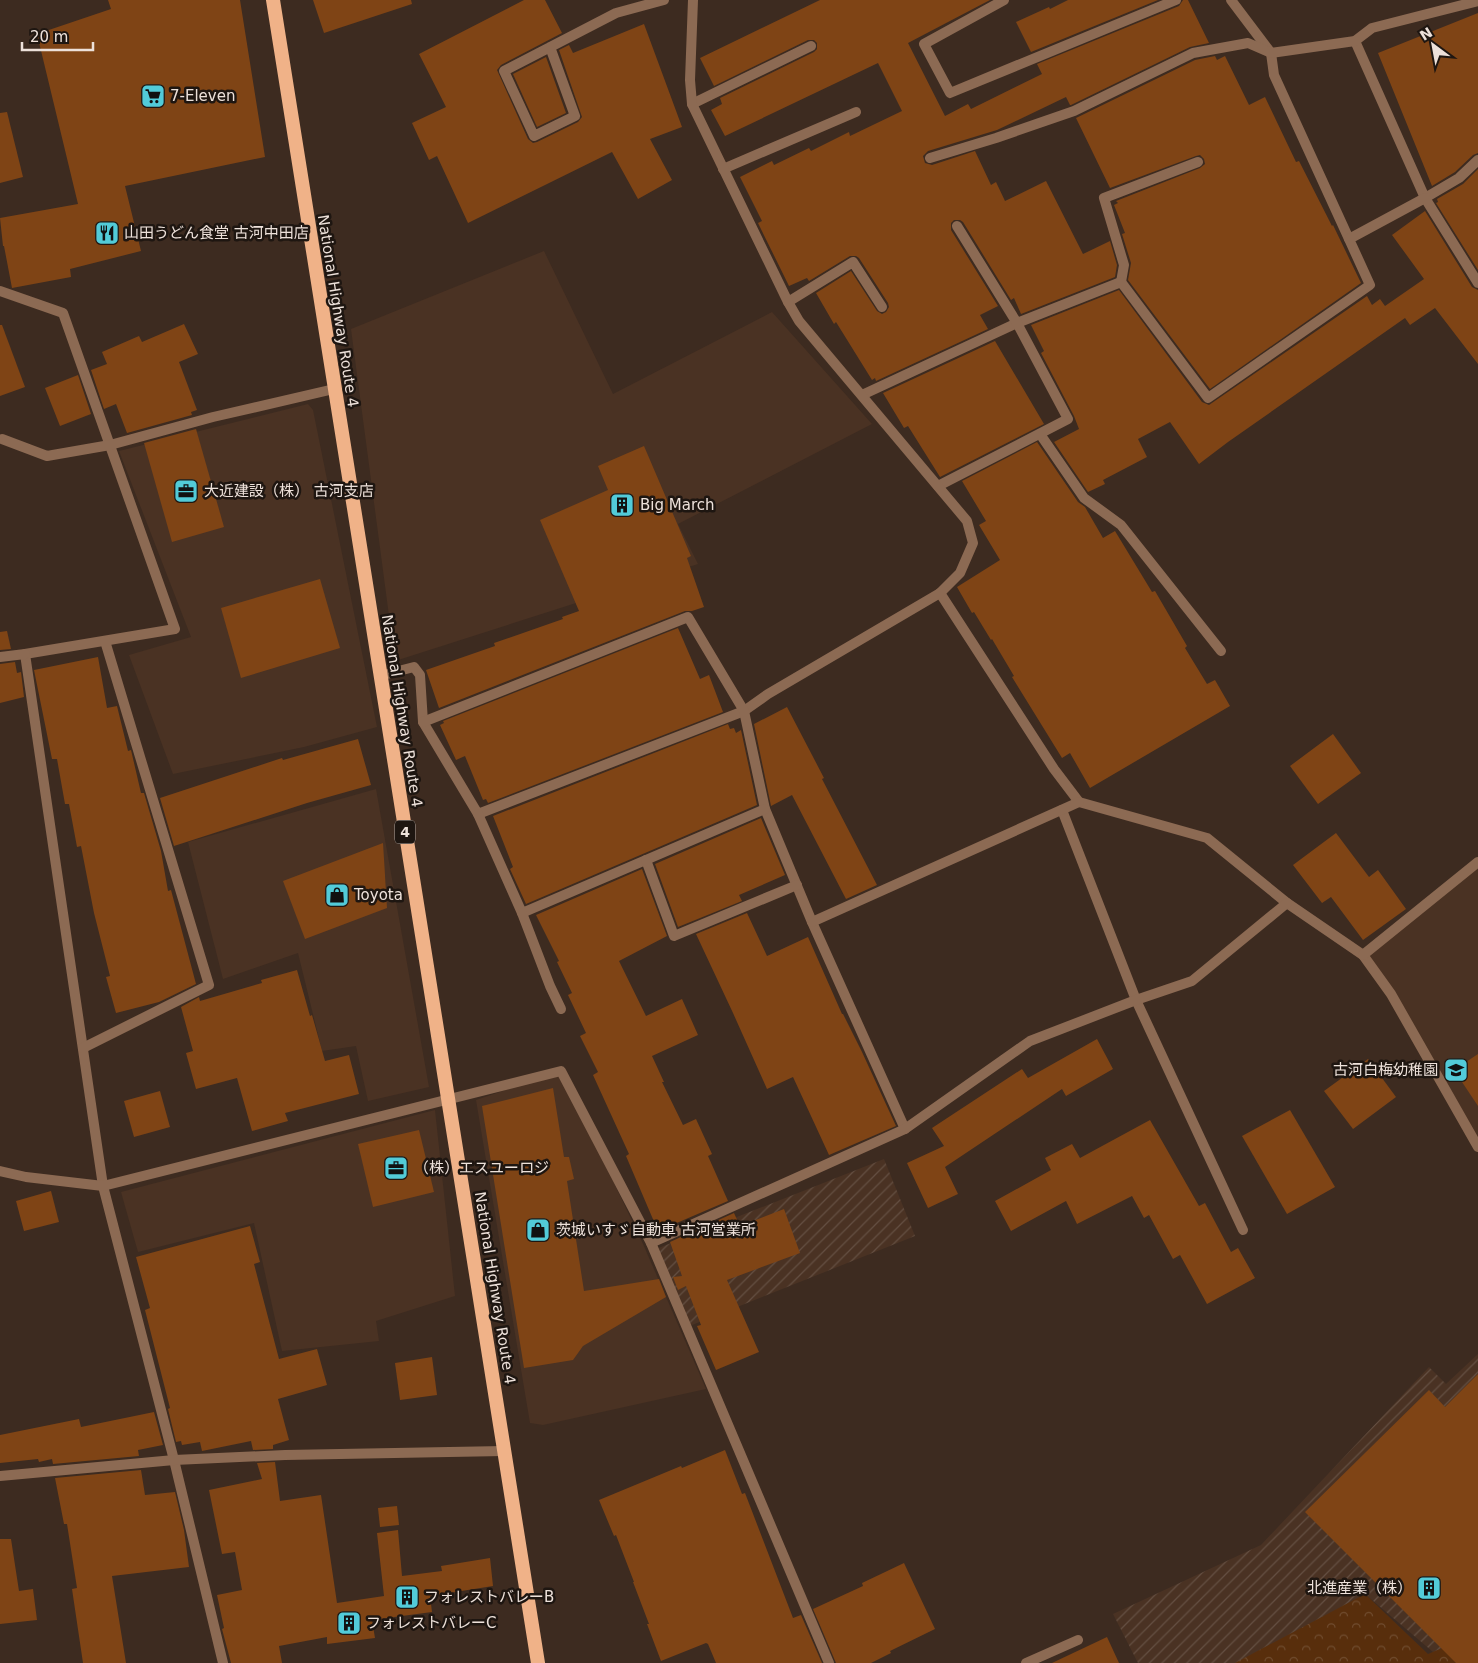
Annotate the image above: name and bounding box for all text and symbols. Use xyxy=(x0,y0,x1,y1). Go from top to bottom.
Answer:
scale bar xyxy=(22,20,94,52)
north arrow xyxy=(1408,20,1458,70)
text: N xyxy=(1417,24,1435,44)
text: 20 m xyxy=(30,28,68,46)
supermarket icon: 7-Eleven xyxy=(140,83,166,109)
place label: 7-Eleven xyxy=(170,87,235,105)
street label: National Highway Route 4 xyxy=(314,213,362,409)
restaurant icon: 山田うどん食堂 古河中田店 xyxy=(94,220,120,246)
place label: 山田うどん食堂 古河中田店 xyxy=(124,224,309,242)
office icon: 大近建設（株） 古河支店 xyxy=(173,478,199,504)
place label: 大近建設（株） 古河支店 xyxy=(204,482,374,500)
building icon: Big March xyxy=(609,492,635,518)
place label: Big March xyxy=(640,496,714,514)
street label: National Highway Route 4 xyxy=(378,613,426,809)
road number: 4 xyxy=(395,820,415,844)
shop icon: Toyota xyxy=(324,882,350,908)
place label: Toyota xyxy=(353,886,403,904)
school or university icon: 古河白梅幼稚園 xyxy=(1443,1057,1469,1083)
place label: 古河白梅幼稚園 xyxy=(1333,1061,1438,1079)
office icon: （株）エスユーロジ xyxy=(383,1155,409,1181)
place label: （株）エスユーロジ xyxy=(414,1159,549,1177)
street label: National Highway Route 4 xyxy=(471,1190,519,1386)
shop icon: 茨城いすゞ自動車 古河営業所 xyxy=(525,1217,551,1243)
place label: 茨城いすゞ自動車 古河営業所 xyxy=(556,1221,756,1239)
building icon: 北進産業（株） xyxy=(1416,1575,1442,1601)
place label: 北進産業（株） xyxy=(1307,1579,1412,1597)
building icon: フォレストバレーB xyxy=(394,1584,420,1610)
place label: フォレストバレーB xyxy=(424,1588,554,1606)
building icon: フォレストバレーC xyxy=(336,1610,362,1636)
place label: フォレストバレーC xyxy=(366,1614,496,1632)

